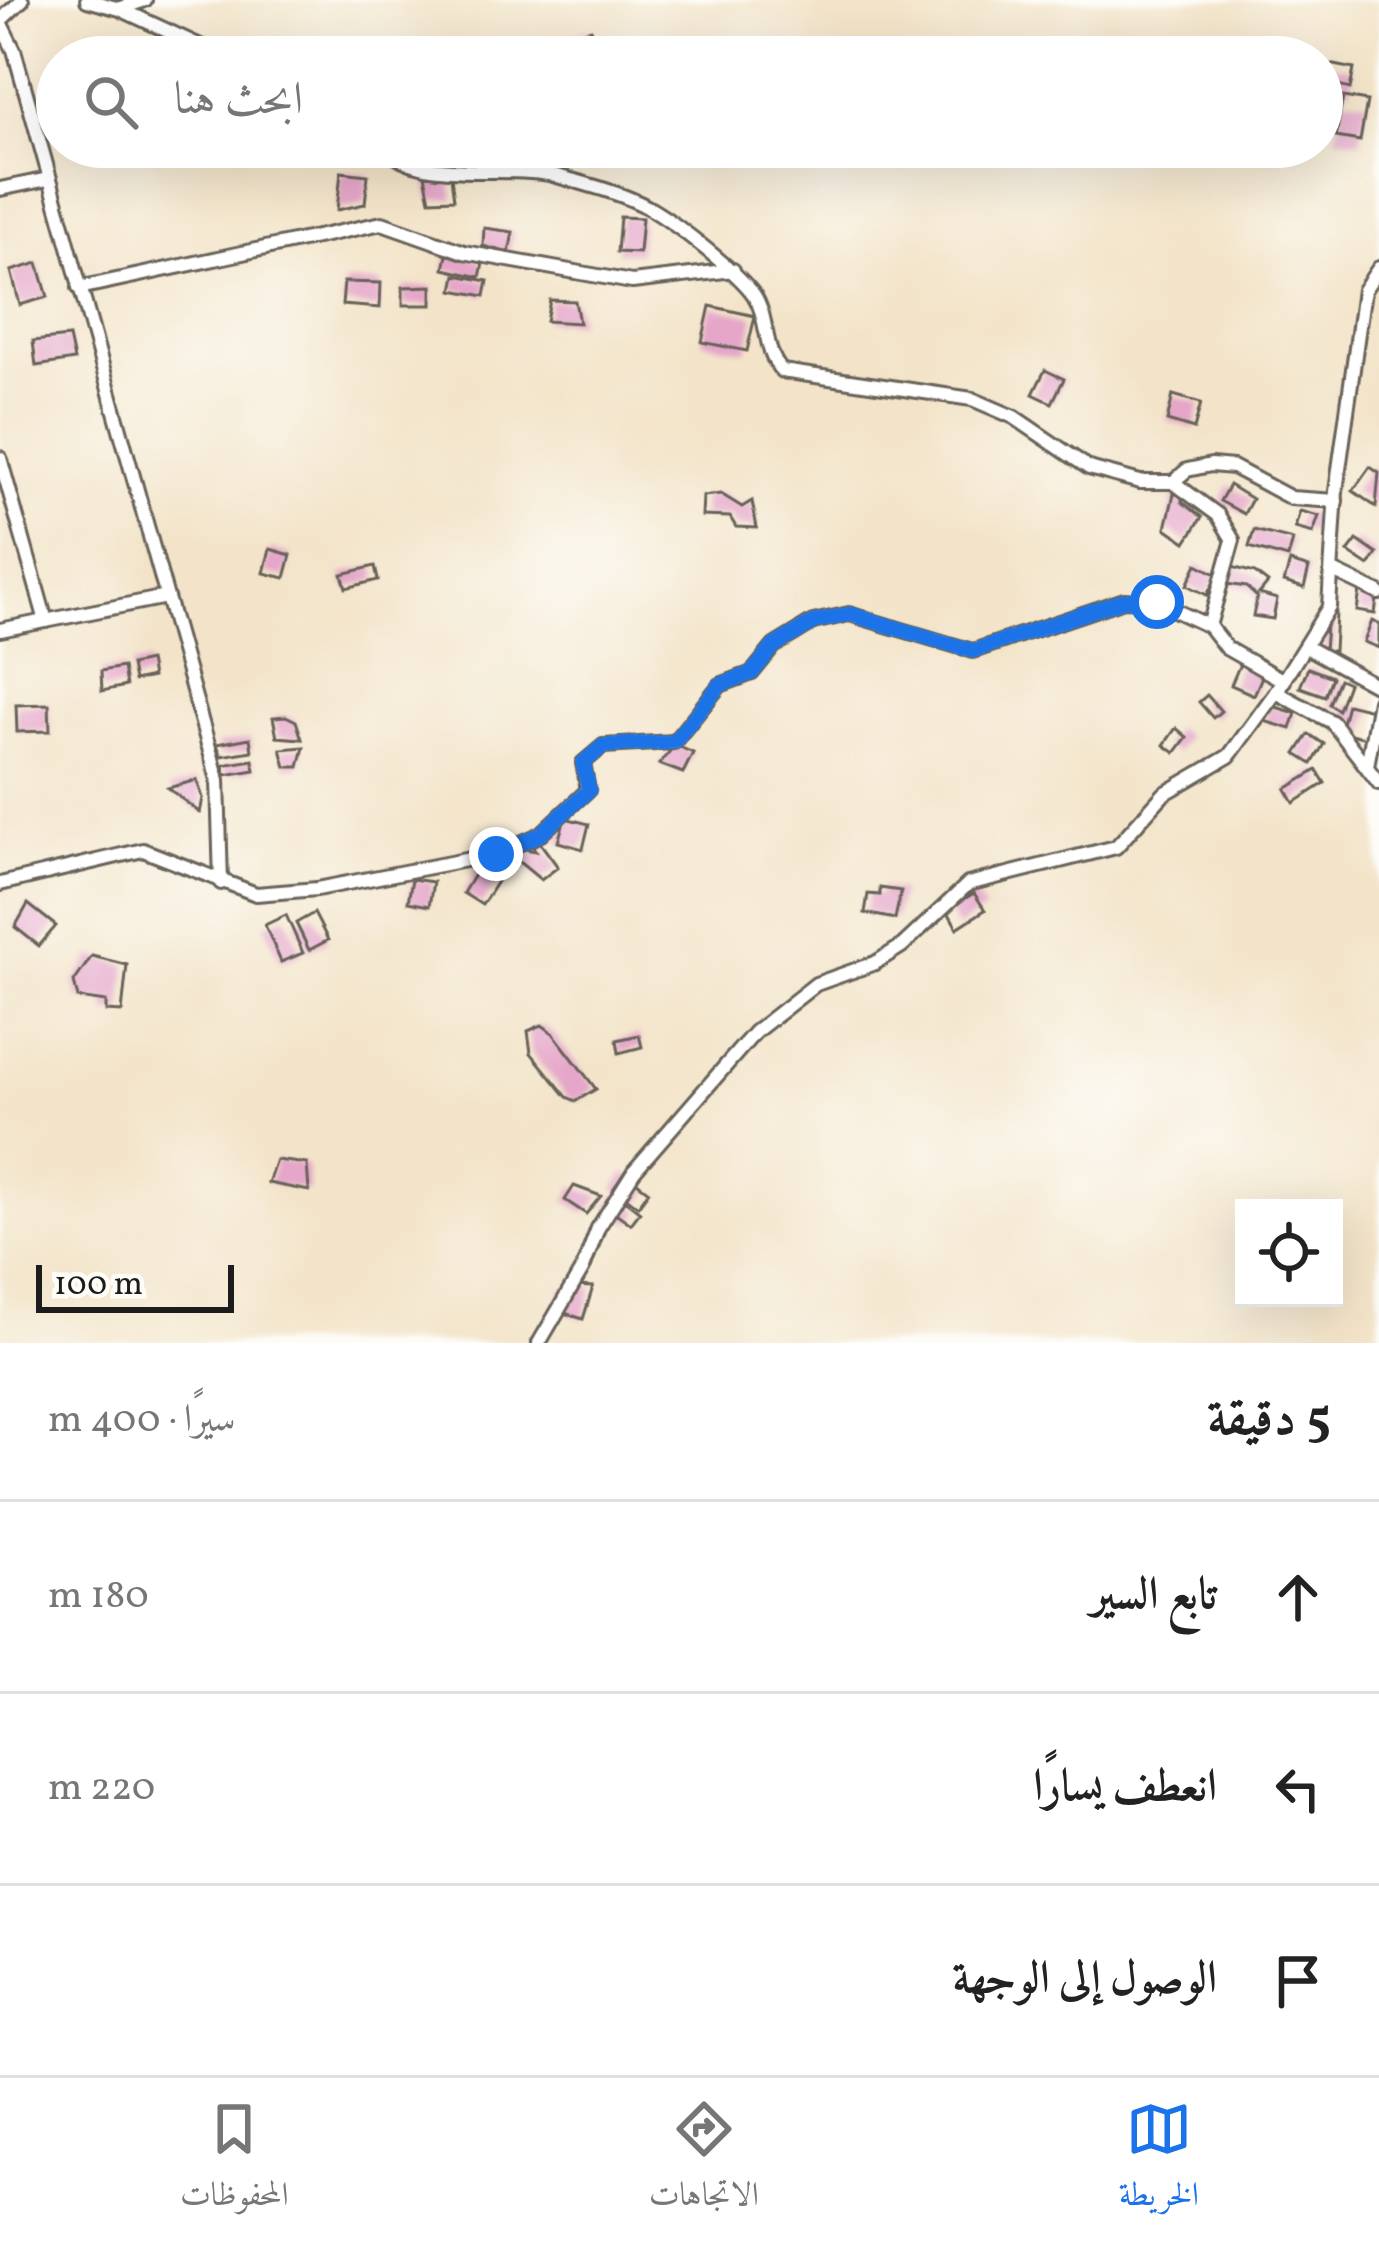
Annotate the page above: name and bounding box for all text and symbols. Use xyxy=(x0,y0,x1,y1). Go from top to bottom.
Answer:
search box xyxy=(36,36,1343,168)
icon: search xyxy=(78,69,144,135)
text: ابحث هنا xyxy=(174,70,303,133)
route start xyxy=(1130,575,1184,629)
route end xyxy=(469,827,523,881)
map controls xyxy=(1235,1199,1343,1307)
button: locate xyxy=(1235,1199,1343,1307)
scale bar xyxy=(36,1259,234,1312)
text: 100 m xyxy=(54,1263,143,1309)
text: 5 دقيقة xyxy=(1207,1385,1331,1456)
text: سيرًا · 400 m xyxy=(48,1394,236,1448)
icon: ahead xyxy=(1265,1564,1331,1630)
text: تابع السير xyxy=(1091,1565,1217,1628)
text: 180 m xyxy=(48,1570,149,1624)
icon: left xyxy=(1265,1756,1331,1822)
text: انعطف يسارًا xyxy=(1033,1757,1217,1820)
text: 220 m xyxy=(48,1762,155,1816)
icon: arrive xyxy=(1265,1948,1331,2014)
text: الوصول إلى الوجهة xyxy=(952,1949,1217,2012)
tab: المحفوظات xyxy=(180,2096,289,2226)
tab: الاتجاهات xyxy=(649,2096,759,2226)
tab: الخريطة xyxy=(1119,2096,1199,2226)

